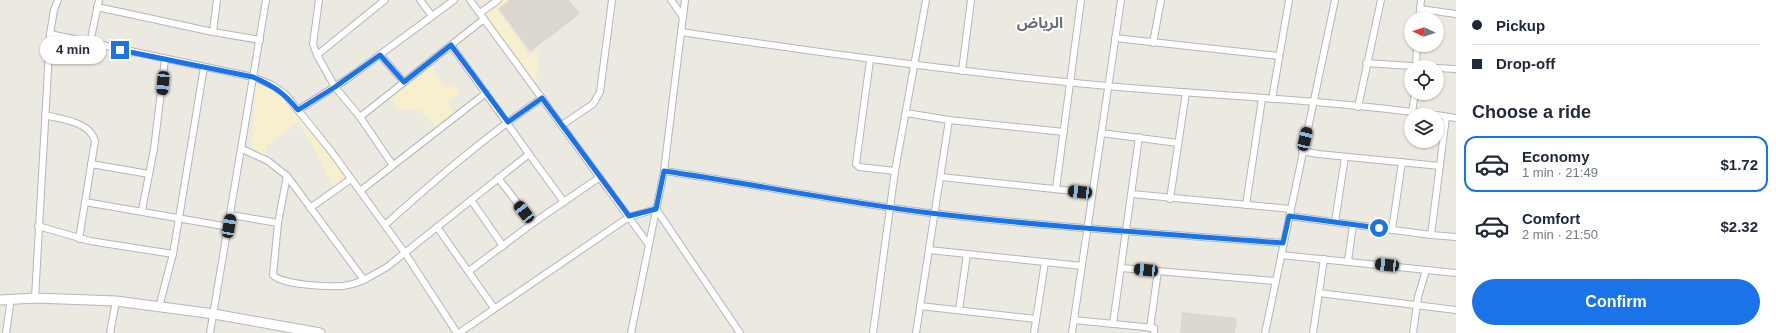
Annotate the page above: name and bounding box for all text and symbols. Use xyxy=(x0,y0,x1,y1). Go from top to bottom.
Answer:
north arrow xyxy=(1404,12,1444,52)
map controls xyxy=(1404,12,1444,148)
district label: الرياض xyxy=(1017,14,1063,32)
text: Pickup xyxy=(1496,17,1545,34)
callout: 4 min xyxy=(40,36,106,64)
route end xyxy=(111,41,129,59)
text: 4 min xyxy=(56,42,90,57)
text: Drop-off xyxy=(1496,55,1555,72)
button: locate xyxy=(1404,60,1444,100)
car xyxy=(156,71,170,95)
text: Choose a ride xyxy=(1472,102,1591,122)
button: layers xyxy=(1404,108,1444,148)
car xyxy=(1296,126,1314,152)
icon: car xyxy=(1474,146,1510,182)
text: Economy xyxy=(1522,148,1590,165)
text: $1.72 xyxy=(1720,156,1758,173)
text: 1 min · 21:49 xyxy=(1522,165,1598,180)
car xyxy=(1067,185,1093,199)
car xyxy=(512,199,536,225)
icon: car xyxy=(1474,208,1510,244)
text: Comfort xyxy=(1522,210,1580,227)
car xyxy=(221,213,237,239)
text: $2.32 xyxy=(1720,218,1758,235)
route start xyxy=(1370,219,1388,237)
text: 2 min · 21:50 xyxy=(1522,227,1598,242)
car xyxy=(1374,258,1400,272)
car xyxy=(1134,263,1158,277)
button: Confirm xyxy=(1472,279,1760,325)

